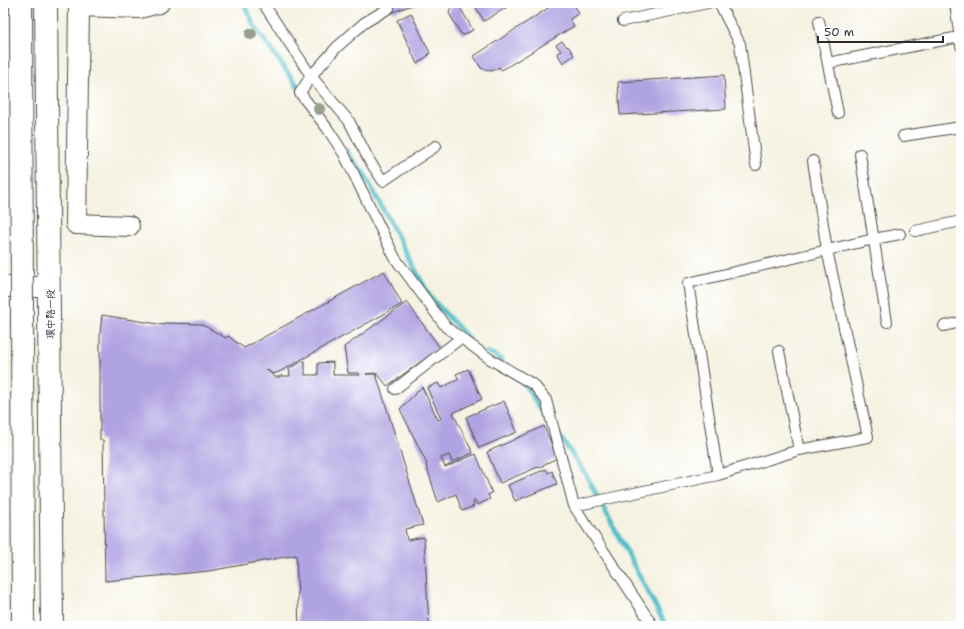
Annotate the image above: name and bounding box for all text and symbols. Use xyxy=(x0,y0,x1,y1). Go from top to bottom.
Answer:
scale bar xyxy=(818,18,943,44)
text: 50 m xyxy=(824,24,854,40)
street label: 環中路一段 xyxy=(44,289,57,339)

